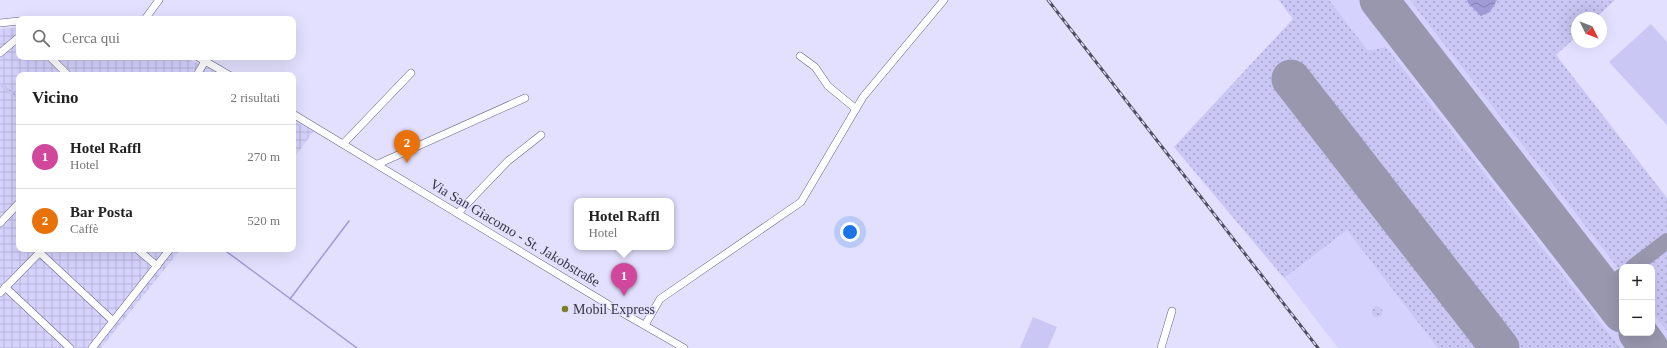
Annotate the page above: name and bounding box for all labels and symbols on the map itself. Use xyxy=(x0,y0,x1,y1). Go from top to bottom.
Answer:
north arrow xyxy=(1571,12,1607,48)
pin: 2 xyxy=(394,130,420,163)
street label: Via San Giacomo - St. Jakobstraße xyxy=(428,176,602,290)
your location xyxy=(840,222,860,242)
pin: 1 xyxy=(611,263,637,296)
place label: Mobil Express xyxy=(573,302,655,317)
marker: Mobil Express xyxy=(560,304,570,314)

